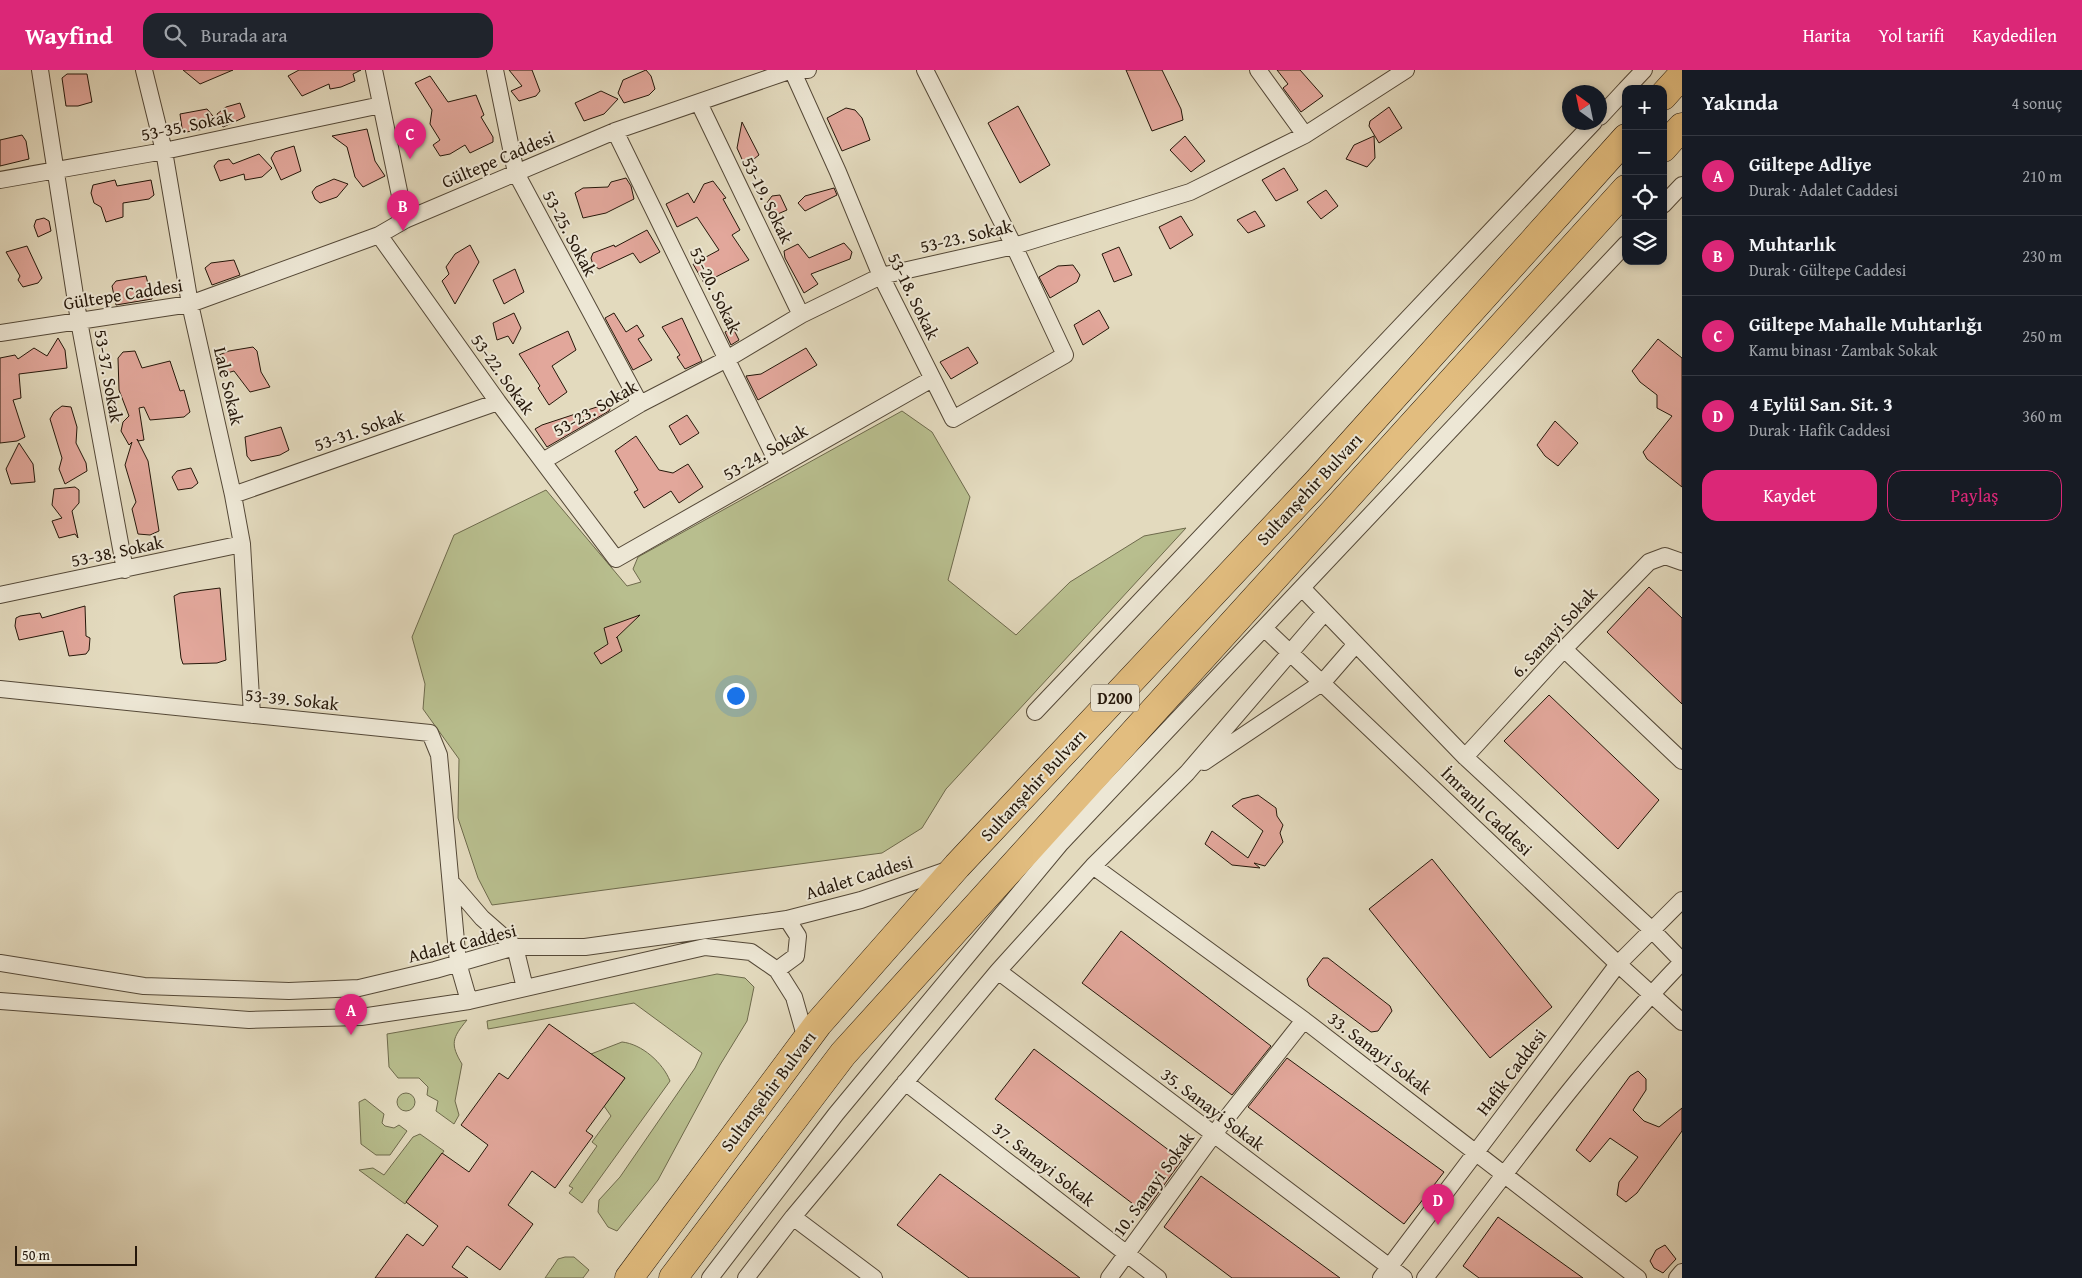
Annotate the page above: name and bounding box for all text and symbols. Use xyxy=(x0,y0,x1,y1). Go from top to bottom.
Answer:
search box xyxy=(143,13,493,58)
text: Wayfind xyxy=(25,18,113,53)
icon: search xyxy=(161,21,189,49)
text: Burada ara xyxy=(201,21,287,49)
text: Harita xyxy=(1803,22,1850,49)
text: Yol tarifi xyxy=(1878,22,1945,49)
text: Kaydedilen xyxy=(1973,22,2057,49)
north arrow xyxy=(1562,85,1607,130)
map controls xyxy=(1622,85,1667,265)
button: + xyxy=(1622,85,1667,130)
text: Yakında xyxy=(1702,87,1778,118)
text: 4 sonuç xyxy=(2012,91,2062,115)
street label: 53-35. Sokak xyxy=(138,102,237,148)
pin: C xyxy=(394,118,426,159)
street label: Gültepe Caddesi xyxy=(437,123,559,195)
button: − xyxy=(1622,130,1667,175)
text: Gültepe Adliye xyxy=(1749,150,1872,178)
street label: 53-19. Sokak xyxy=(735,152,801,249)
text: A xyxy=(1713,164,1723,188)
text: 210 m xyxy=(2022,164,2062,188)
button: locate xyxy=(1622,175,1667,220)
text: Durak · Adalet Caddesi xyxy=(1749,178,1898,202)
street label: 53-25. Sokak xyxy=(536,185,604,282)
pin: B xyxy=(387,190,419,231)
street label: 53-23. Sokak xyxy=(917,212,1016,260)
button: layers xyxy=(1622,220,1667,265)
text: Muhtarlık xyxy=(1749,230,1836,258)
street label: 53-20. Sokak xyxy=(683,242,749,339)
text: B xyxy=(1713,244,1723,268)
text: 230 m xyxy=(2022,244,2062,268)
street label: 53-18. Sokak xyxy=(881,248,947,345)
text: Durak · Gültepe Caddesi xyxy=(1749,258,1906,282)
street label: Gültepe Caddesi xyxy=(61,271,185,317)
text: Gültepe Mahalle Muhtarlığı xyxy=(1749,310,1982,338)
text: C xyxy=(1713,324,1723,348)
text: 250 m xyxy=(2022,324,2062,348)
street label: 53-37. Sokak xyxy=(88,327,131,425)
street label: 53-22. Sokak xyxy=(464,328,542,421)
text: Kamu binası · Zambak Sokak xyxy=(1749,338,1938,362)
street label: Lale Sokak xyxy=(207,344,251,429)
street label: 53-23. Sokak xyxy=(548,372,643,443)
text: 4 Eylül San. Sit. 3 xyxy=(1749,390,1893,418)
street label: 53-31. Sokak xyxy=(310,402,409,458)
text: D xyxy=(1713,404,1723,428)
text: 360 m xyxy=(2022,404,2062,428)
street label: 53-24. Sokak xyxy=(718,416,813,487)
text: Durak · Hafik Caddesi xyxy=(1749,418,1890,442)
street label: Sultanşehir Bulvarı xyxy=(1250,427,1368,551)
button: Kaydet xyxy=(1702,470,1877,521)
button: Paylaş xyxy=(1887,470,2062,521)
street label: 53-38. Sokak xyxy=(68,528,167,574)
street label: 6. Sanayi Sokak xyxy=(1505,580,1604,683)
street label: 53-39. Sokak xyxy=(244,681,341,717)
your location xyxy=(723,683,749,709)
road number: D200 xyxy=(1091,684,1139,711)
street label: Sultanşehir Bulvarı xyxy=(974,723,1092,847)
street label: İmranlı Caddesi xyxy=(1435,760,1539,862)
street label: Adalet Caddesi xyxy=(802,848,916,906)
street label: Adalet Caddesi xyxy=(405,916,519,970)
pin: A xyxy=(335,994,367,1035)
street label: 33. Sanayi Sokak xyxy=(1322,1005,1438,1102)
street label: Hafik Caddesi xyxy=(1469,1023,1553,1121)
street label: Sultanşehir Bulvarı xyxy=(714,1025,822,1157)
street label: 35. Sanayi Sokak xyxy=(1155,1061,1271,1158)
street label: 37. Sanayi Sokak xyxy=(987,1115,1102,1213)
street label: 10. Sanayi Sokak xyxy=(1106,1125,1201,1242)
pin: D xyxy=(1422,1184,1454,1225)
scale bar xyxy=(15,1243,138,1266)
text: 50 m xyxy=(22,1245,50,1265)

